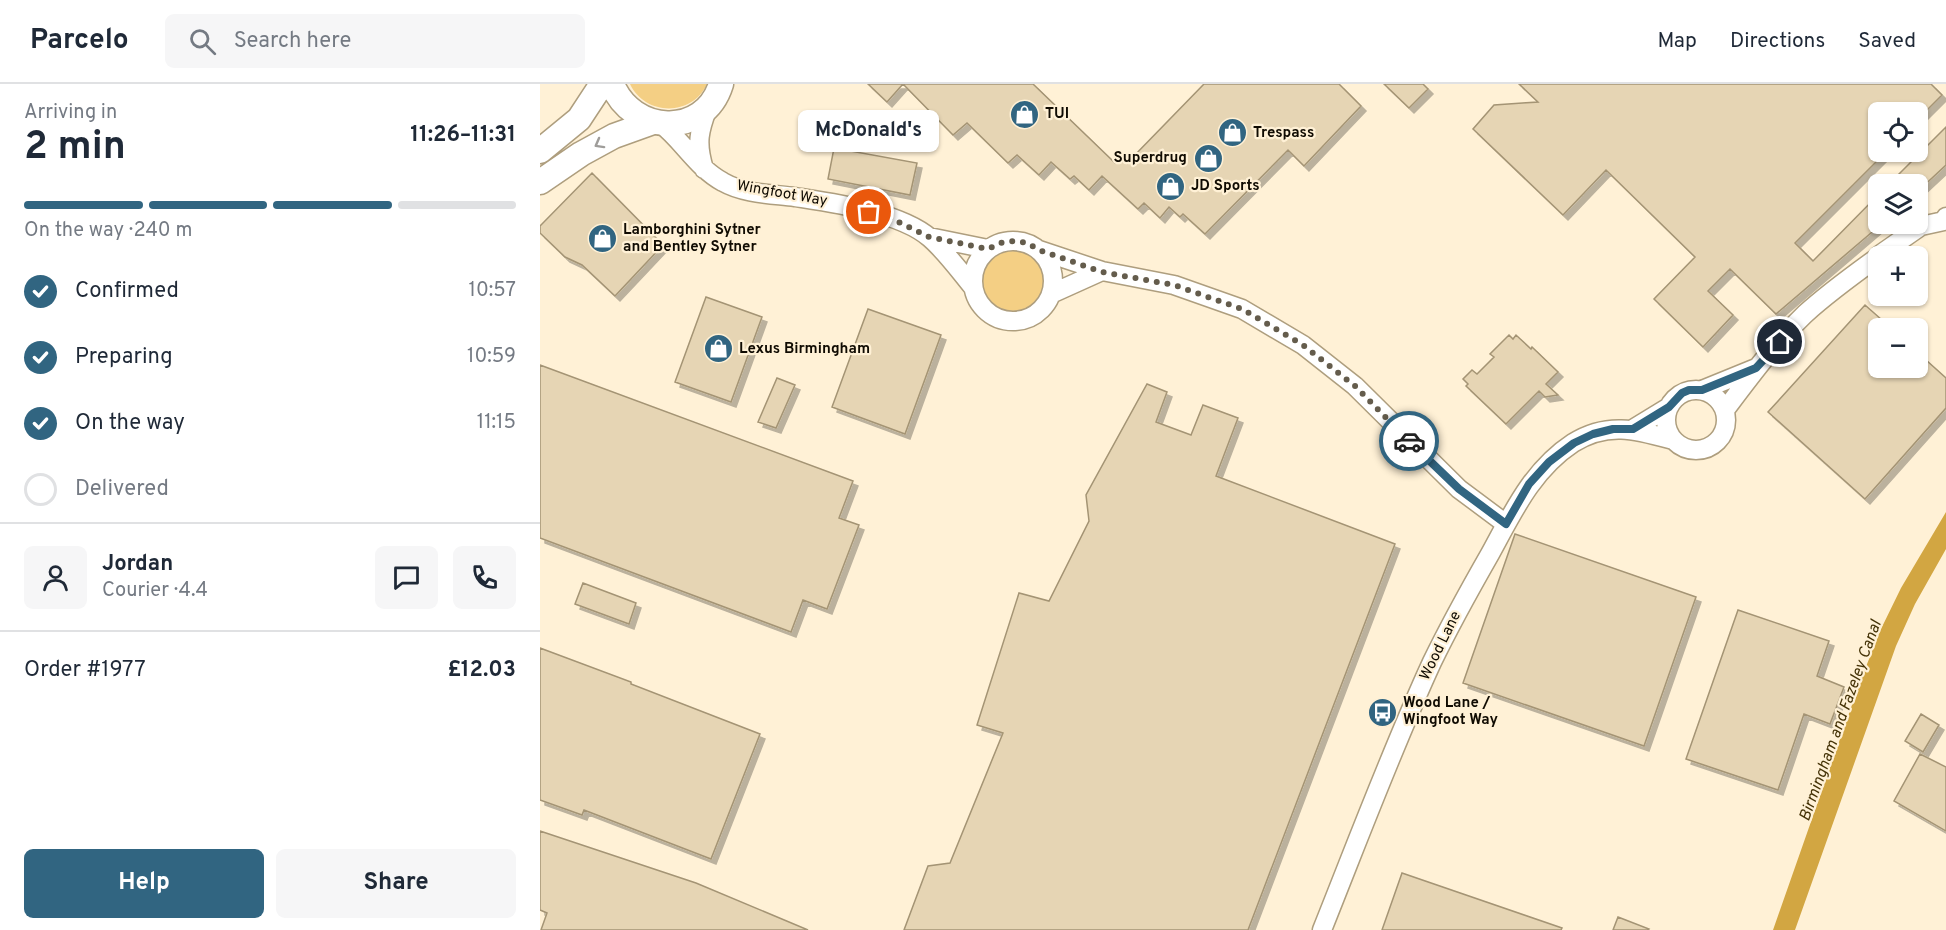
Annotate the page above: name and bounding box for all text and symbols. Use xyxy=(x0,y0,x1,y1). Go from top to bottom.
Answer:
search box xyxy=(165,14,585,68)
text: Parcelo xyxy=(30,23,129,59)
icon: search xyxy=(186,25,219,58)
text: Search here xyxy=(234,28,351,55)
text: Map xyxy=(1657,28,1697,55)
text: Directions xyxy=(1730,28,1825,55)
text: Saved xyxy=(1858,28,1916,55)
shop icon: TUI xyxy=(1008,98,1040,130)
text: Arriving in xyxy=(24,100,117,126)
map controls xyxy=(1868,102,1928,378)
button: locate xyxy=(1868,102,1928,162)
place label: TUI xyxy=(1045,105,1069,124)
callout: McDonald's xyxy=(798,110,940,152)
shop icon: Trespass xyxy=(1216,117,1248,149)
text: McDonald's xyxy=(815,118,922,144)
text: 11:26–11:31 xyxy=(410,122,516,149)
text: 2 min xyxy=(24,124,126,173)
place label: Trespass xyxy=(1253,124,1314,143)
one-way arrow xyxy=(595,137,606,148)
shop icon: Superdrug xyxy=(1192,142,1224,174)
place label: Superdrug xyxy=(1114,149,1187,168)
shop icon: JD Sports xyxy=(1154,170,1186,202)
button: layers xyxy=(1868,174,1928,234)
street label: Wingfoot Way xyxy=(735,177,829,211)
place label: JD Sports xyxy=(1191,177,1260,196)
pin xyxy=(843,186,894,237)
icon: bag xyxy=(852,195,885,228)
text: On the way · 240 m xyxy=(24,218,192,244)
place label: Lamborghini Sytner and Bentley Sytner xyxy=(623,221,762,257)
shop icon: Lamborghini Sytner and Bentley Sytner xyxy=(586,223,618,255)
button: + xyxy=(1868,246,1928,306)
icon: check xyxy=(24,275,57,308)
text: Confirmed xyxy=(75,278,179,305)
text: 10:57 xyxy=(469,278,516,304)
pin xyxy=(1754,316,1805,367)
button: − xyxy=(1868,318,1928,378)
icon: home xyxy=(1763,325,1796,358)
shop icon: Lexus Birmingham xyxy=(702,333,734,365)
place label: Lexus Birmingham xyxy=(739,340,870,359)
icon: check xyxy=(24,341,57,374)
text: Preparing xyxy=(75,344,173,371)
text: 10:59 xyxy=(467,344,516,370)
icon: check xyxy=(24,407,57,440)
text: On the way xyxy=(75,410,185,437)
text: 11:15 xyxy=(477,410,516,436)
courier xyxy=(1379,411,1439,471)
icon: car xyxy=(1393,425,1426,458)
text: Delivered xyxy=(75,476,169,503)
button: person xyxy=(24,546,87,609)
button: chat xyxy=(375,546,438,609)
button: phone xyxy=(453,546,516,609)
text: Jordan xyxy=(102,551,173,578)
text: Courier · 4.4 xyxy=(102,578,208,604)
street label: Wood Lane xyxy=(1416,608,1466,684)
water label: Birmingham and Fazeley Canal xyxy=(1795,617,1887,824)
text: Order #1977 xyxy=(24,657,146,684)
text: £12.03 xyxy=(447,657,516,684)
place label: Wood Lane / Wingfoot Way xyxy=(1403,694,1499,730)
bus stop icon: Wood Lane / Wingfoot Way xyxy=(1366,696,1398,728)
button: Help xyxy=(24,849,264,918)
button: Share xyxy=(276,849,516,918)

